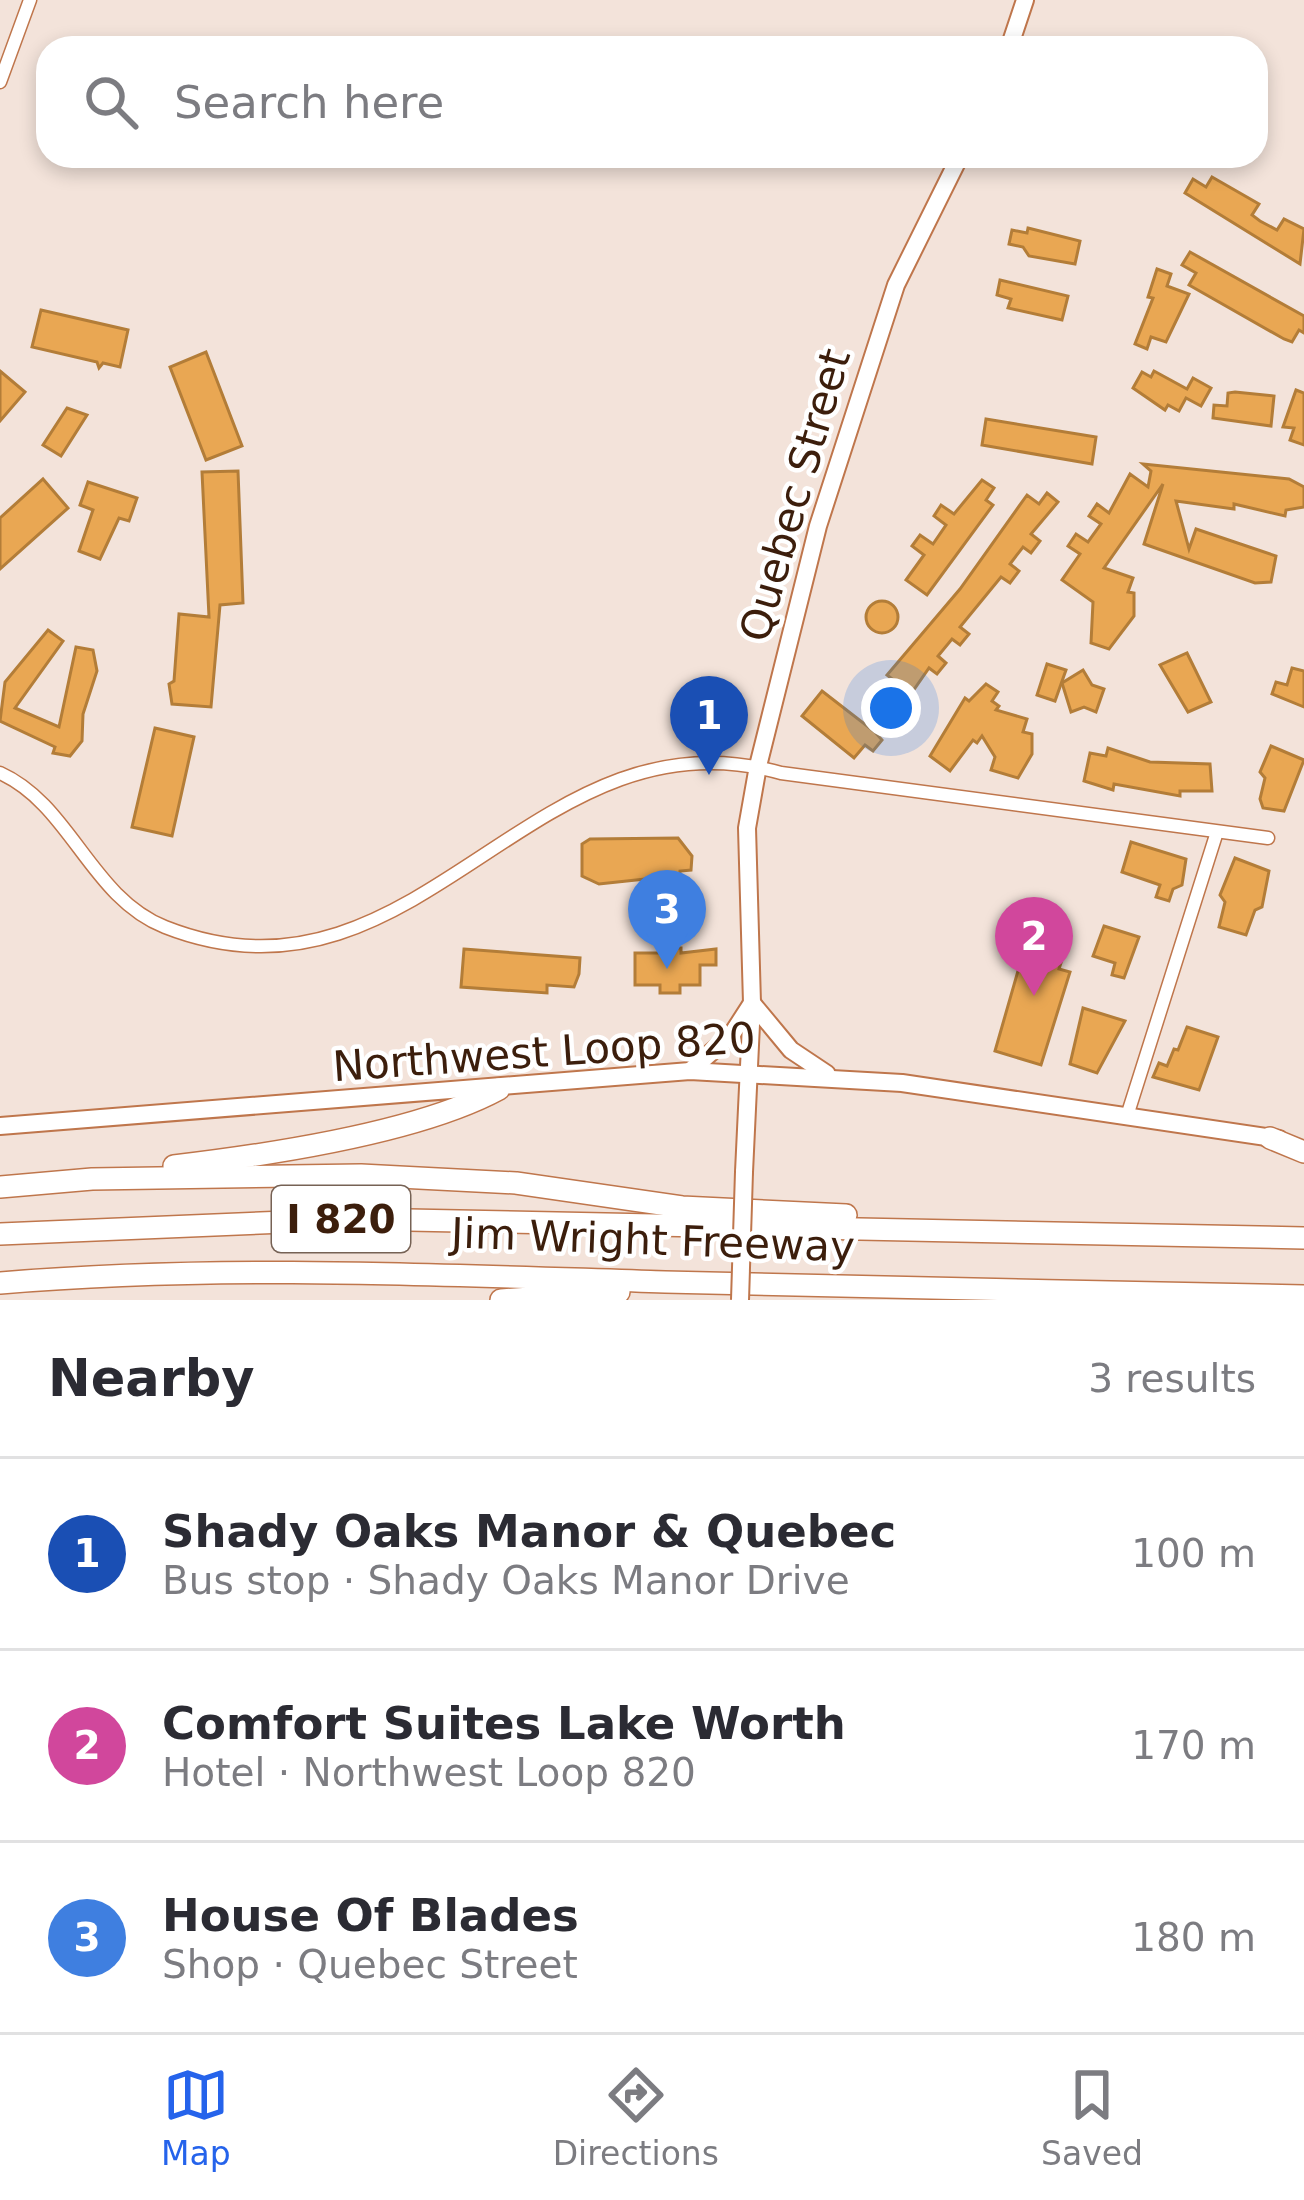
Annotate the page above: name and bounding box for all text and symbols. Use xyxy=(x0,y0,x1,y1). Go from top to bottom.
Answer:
search box xyxy=(36,36,1268,168)
icon: search xyxy=(78,69,144,135)
text: Search here xyxy=(174,76,444,129)
street label: Quebec Street xyxy=(730,343,860,647)
pin: 1 xyxy=(670,676,748,775)
your location xyxy=(861,678,921,738)
pin: 3 xyxy=(628,870,706,969)
pin: 2 xyxy=(995,897,1073,996)
street label: Northwest Loop 820 xyxy=(331,1013,757,1091)
road number: I 820 xyxy=(272,1186,410,1252)
street label: Jim Wright Freeway xyxy=(447,1208,856,1272)
text: Nearby xyxy=(48,1349,255,1408)
text: 3 results xyxy=(1088,1356,1256,1401)
text: Shady Oaks Manor & Quebec xyxy=(162,1505,896,1558)
text: 1 xyxy=(73,1531,101,1576)
text: 100 m xyxy=(1131,1531,1256,1576)
text: Bus stop · Shady Oaks Manor Drive xyxy=(162,1558,850,1603)
text: Comfort Suites Lake Worth xyxy=(162,1697,846,1750)
text: 2 xyxy=(73,1723,101,1768)
text: 170 m xyxy=(1131,1723,1256,1768)
text: Hotel · Northwest Loop 820 xyxy=(162,1750,696,1795)
text: House Of Blades xyxy=(162,1889,579,1942)
text: 3 xyxy=(73,1915,101,1960)
text: 180 m xyxy=(1131,1915,1256,1960)
text: Shop · Quebec Street xyxy=(162,1942,578,1987)
tab: Map xyxy=(161,2062,231,2173)
tab: Directions xyxy=(553,2062,719,2173)
tab: Saved xyxy=(1041,2062,1143,2173)

